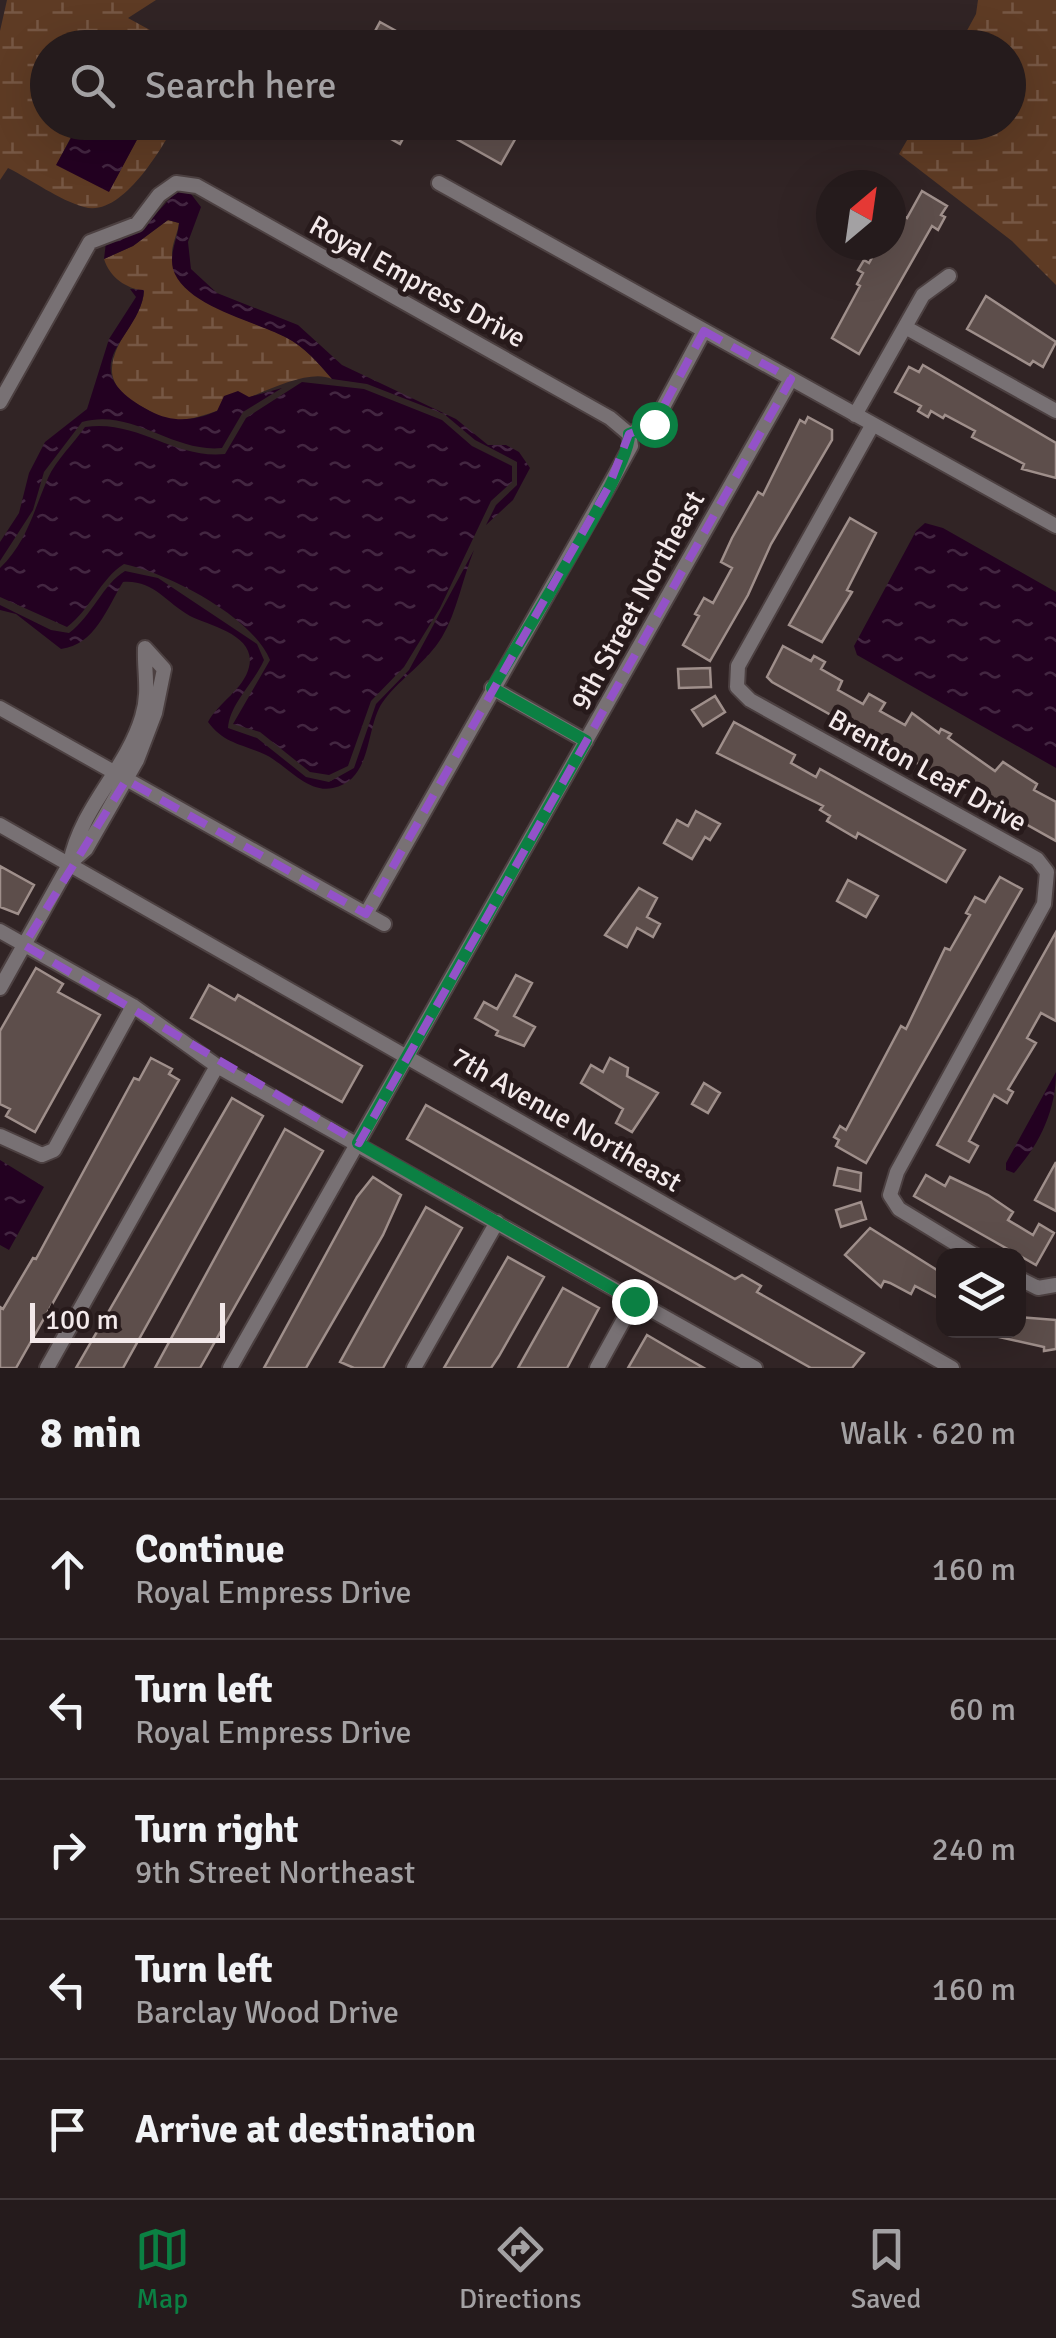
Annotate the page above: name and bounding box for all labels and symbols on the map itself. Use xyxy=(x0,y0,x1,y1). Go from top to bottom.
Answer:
north arrow xyxy=(816,170,906,260)
street label: Royal Empress Drive xyxy=(303,208,532,355)
route start xyxy=(632,402,678,448)
street label: 9th Street Northeast xyxy=(564,485,712,716)
street label: Brenton Leaf Drive xyxy=(822,702,1033,839)
street label: 7th Avenue Northeast xyxy=(445,1040,688,1200)
route end xyxy=(612,1279,658,1325)
scale bar xyxy=(30,1298,225,1342)

